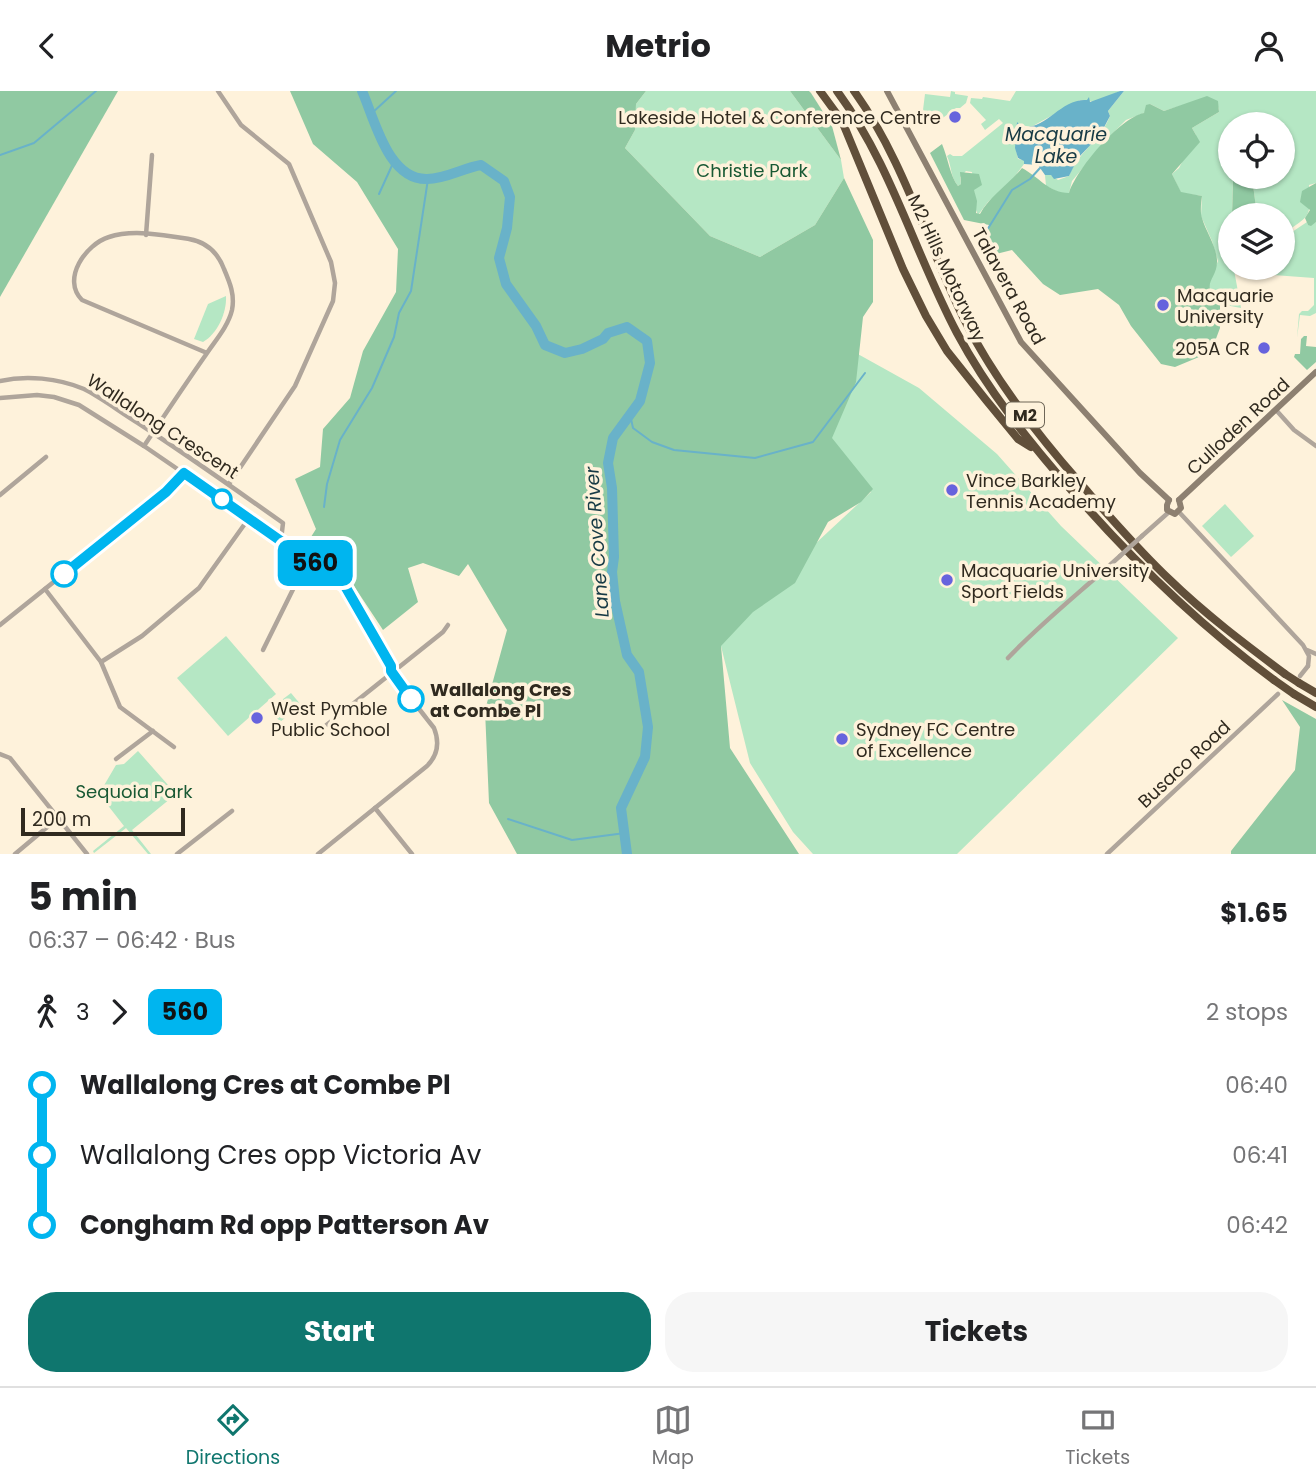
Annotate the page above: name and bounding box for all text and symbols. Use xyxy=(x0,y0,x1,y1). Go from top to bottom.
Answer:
text: Metrio xyxy=(605,23,711,68)
icon: back xyxy=(28,27,66,65)
icon: person xyxy=(1250,27,1288,65)
place label: Lakeside Hotel & Conference Centre xyxy=(618,105,941,130)
marker: Lakeside Hotel & Conference Centre xyxy=(947,109,963,125)
map controls xyxy=(1218,112,1295,280)
button: locate xyxy=(1218,112,1295,189)
water label: Macquarie Lake xyxy=(1005,121,1107,170)
park label: Christie Park xyxy=(696,158,808,183)
street label: M2 Hills Motorway xyxy=(902,190,992,346)
button: layers xyxy=(1218,203,1295,280)
street label: Talavera Road xyxy=(966,223,1052,349)
place label: Macquarie University xyxy=(1177,283,1274,329)
marker: Macquarie University xyxy=(1155,297,1171,313)
place label: 205A CR xyxy=(1175,336,1250,361)
marker: 205A CR xyxy=(1256,340,1272,356)
street label: Wallalong Crescent xyxy=(82,367,244,485)
street label: Culloden Road xyxy=(1181,372,1295,480)
road number: M2 xyxy=(1006,403,1044,427)
water label: Lane Cove River xyxy=(578,465,616,618)
place label: Vince Barkley Tennis Academy xyxy=(966,468,1116,514)
marker: Vince Barkley Tennis Academy xyxy=(944,482,960,498)
unlabelled marker xyxy=(212,489,232,509)
line badge: 560 xyxy=(275,540,355,586)
text: 560 xyxy=(292,546,338,579)
place label: Macquarie University Sport Fields xyxy=(961,558,1149,604)
unlabelled marker xyxy=(51,561,77,587)
marker: Macquarie University Sport Fields xyxy=(939,572,955,588)
place label: Wallalong Cres at Combe Pl xyxy=(430,677,572,723)
marker: Wallalong Cres at Combe Pl xyxy=(398,686,424,712)
place label: West Pymble Public School xyxy=(271,696,390,742)
marker: West Pymble Public School xyxy=(249,710,265,726)
street label: Busaco Road xyxy=(1132,715,1236,813)
place label: Sydney FC Centre of Excellence xyxy=(856,717,1015,763)
marker: Sydney FC Centre of Excellence xyxy=(834,731,850,747)
park label: Sequoia Park xyxy=(76,779,193,804)
scale bar xyxy=(21,805,186,837)
text: 200 m xyxy=(32,806,91,833)
text: 5 min xyxy=(28,870,138,923)
text: $1.65 xyxy=(1220,895,1288,931)
text: 06:37 – 06:42 · Bus xyxy=(28,924,236,956)
icon: walk xyxy=(28,993,66,1031)
icon: forward xyxy=(100,993,138,1031)
text: 560 xyxy=(162,995,208,1028)
text: 3 xyxy=(76,996,90,1028)
text: 2 stops xyxy=(1206,996,1288,1028)
text: Wallalong Cres at Combe Pl xyxy=(80,1067,451,1103)
text: 06:40 xyxy=(1225,1069,1288,1101)
text: Wallalong Cres opp Victoria Av xyxy=(80,1137,481,1173)
text: 06:41 xyxy=(1232,1139,1288,1171)
text: Congham Rd opp Patterson Av xyxy=(80,1207,489,1243)
text: 06:42 xyxy=(1226,1209,1288,1241)
button: Start xyxy=(28,1292,651,1372)
button: Tickets xyxy=(665,1292,1288,1372)
tab: Directions xyxy=(186,1401,280,1472)
tab: Map xyxy=(652,1401,694,1472)
tab: Tickets xyxy=(1065,1401,1130,1472)

